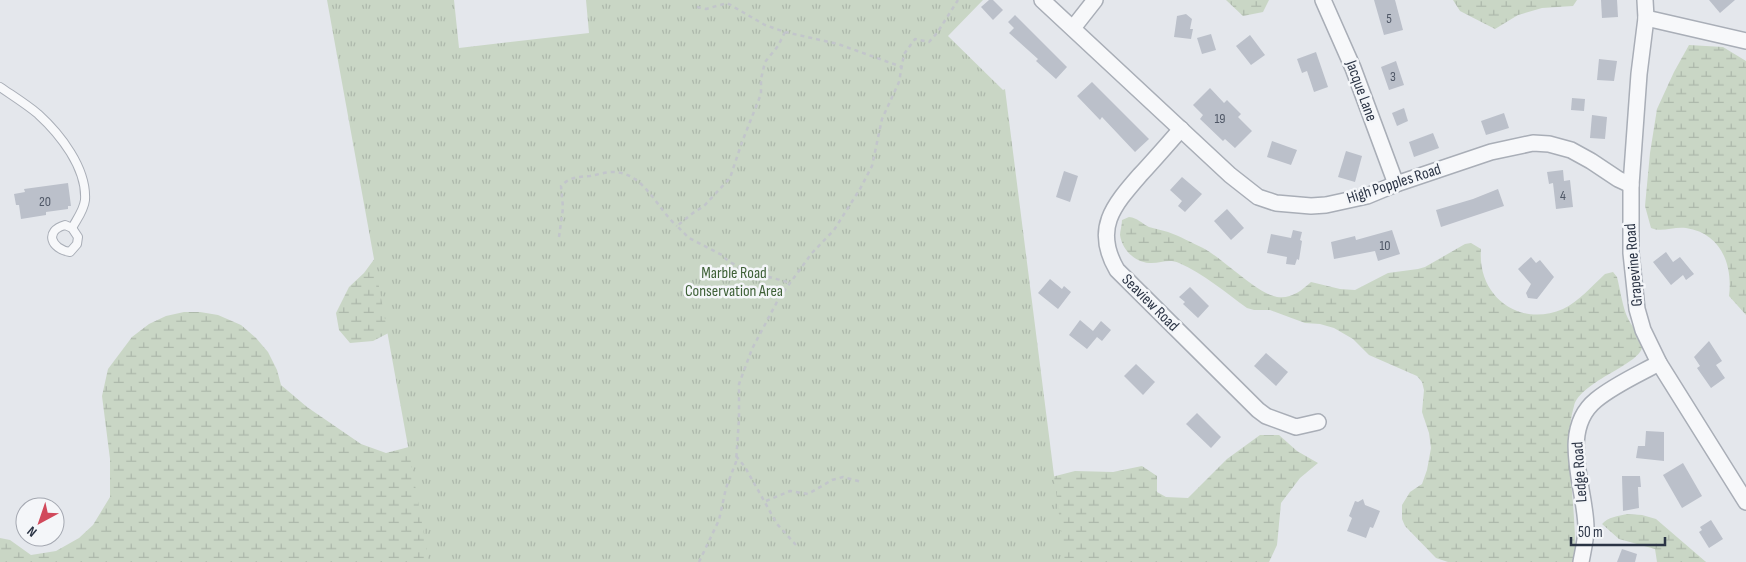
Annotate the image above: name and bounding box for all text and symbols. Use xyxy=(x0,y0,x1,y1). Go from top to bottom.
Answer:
house number: 5 xyxy=(1386,10,1392,27)
street label: Jacque Lane xyxy=(1341,57,1381,124)
house number: 3 xyxy=(1390,68,1396,85)
house number: 19 xyxy=(1214,110,1226,127)
street label: High Popples Road xyxy=(1345,160,1443,208)
house number: 4 xyxy=(1560,187,1566,204)
house number: 20 xyxy=(39,193,51,210)
street label: Grapevine Road xyxy=(1621,223,1647,307)
house number: 10 xyxy=(1379,237,1391,254)
park label: Marble Road Conservation Area xyxy=(685,264,783,301)
street label: Seaview Road xyxy=(1117,270,1183,336)
street label: Ledge Road xyxy=(1568,441,1592,503)
north arrow xyxy=(15,497,65,547)
scale bar xyxy=(1571,514,1665,546)
text: N xyxy=(24,523,40,540)
text: 50 m xyxy=(1578,523,1603,542)

